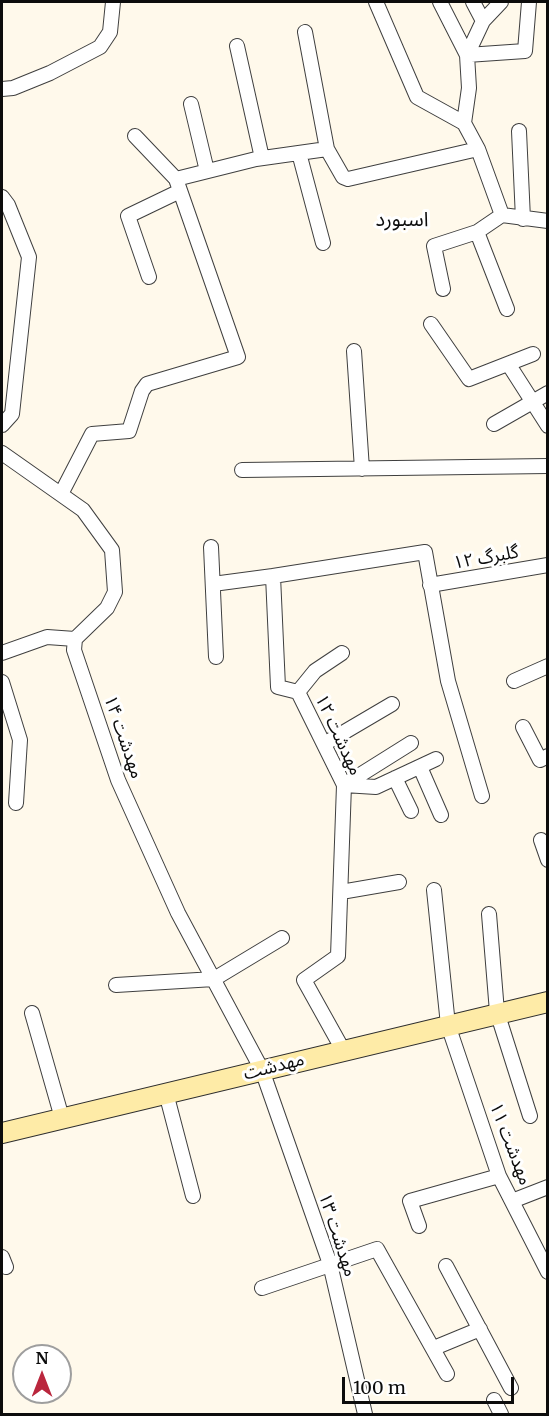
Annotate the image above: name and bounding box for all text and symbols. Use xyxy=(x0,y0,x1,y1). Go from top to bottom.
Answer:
district label: اسبورد xyxy=(375,208,429,232)
street label: گلبرگ ١٢ xyxy=(452,542,520,574)
street label: مهدشت ۱۲ xyxy=(310,691,366,779)
street label: مهدشت ۱۴ xyxy=(99,692,147,782)
street label: مهدشت xyxy=(241,1049,307,1085)
street label: مهدشت ۱۱ xyxy=(484,1100,536,1188)
street label: مهدشت ۱۳ xyxy=(313,1190,361,1280)
north arrow xyxy=(12,1344,72,1404)
text: N xyxy=(36,1348,48,1368)
scale bar xyxy=(345,1365,518,1403)
text: 100 m xyxy=(353,1376,406,1399)

